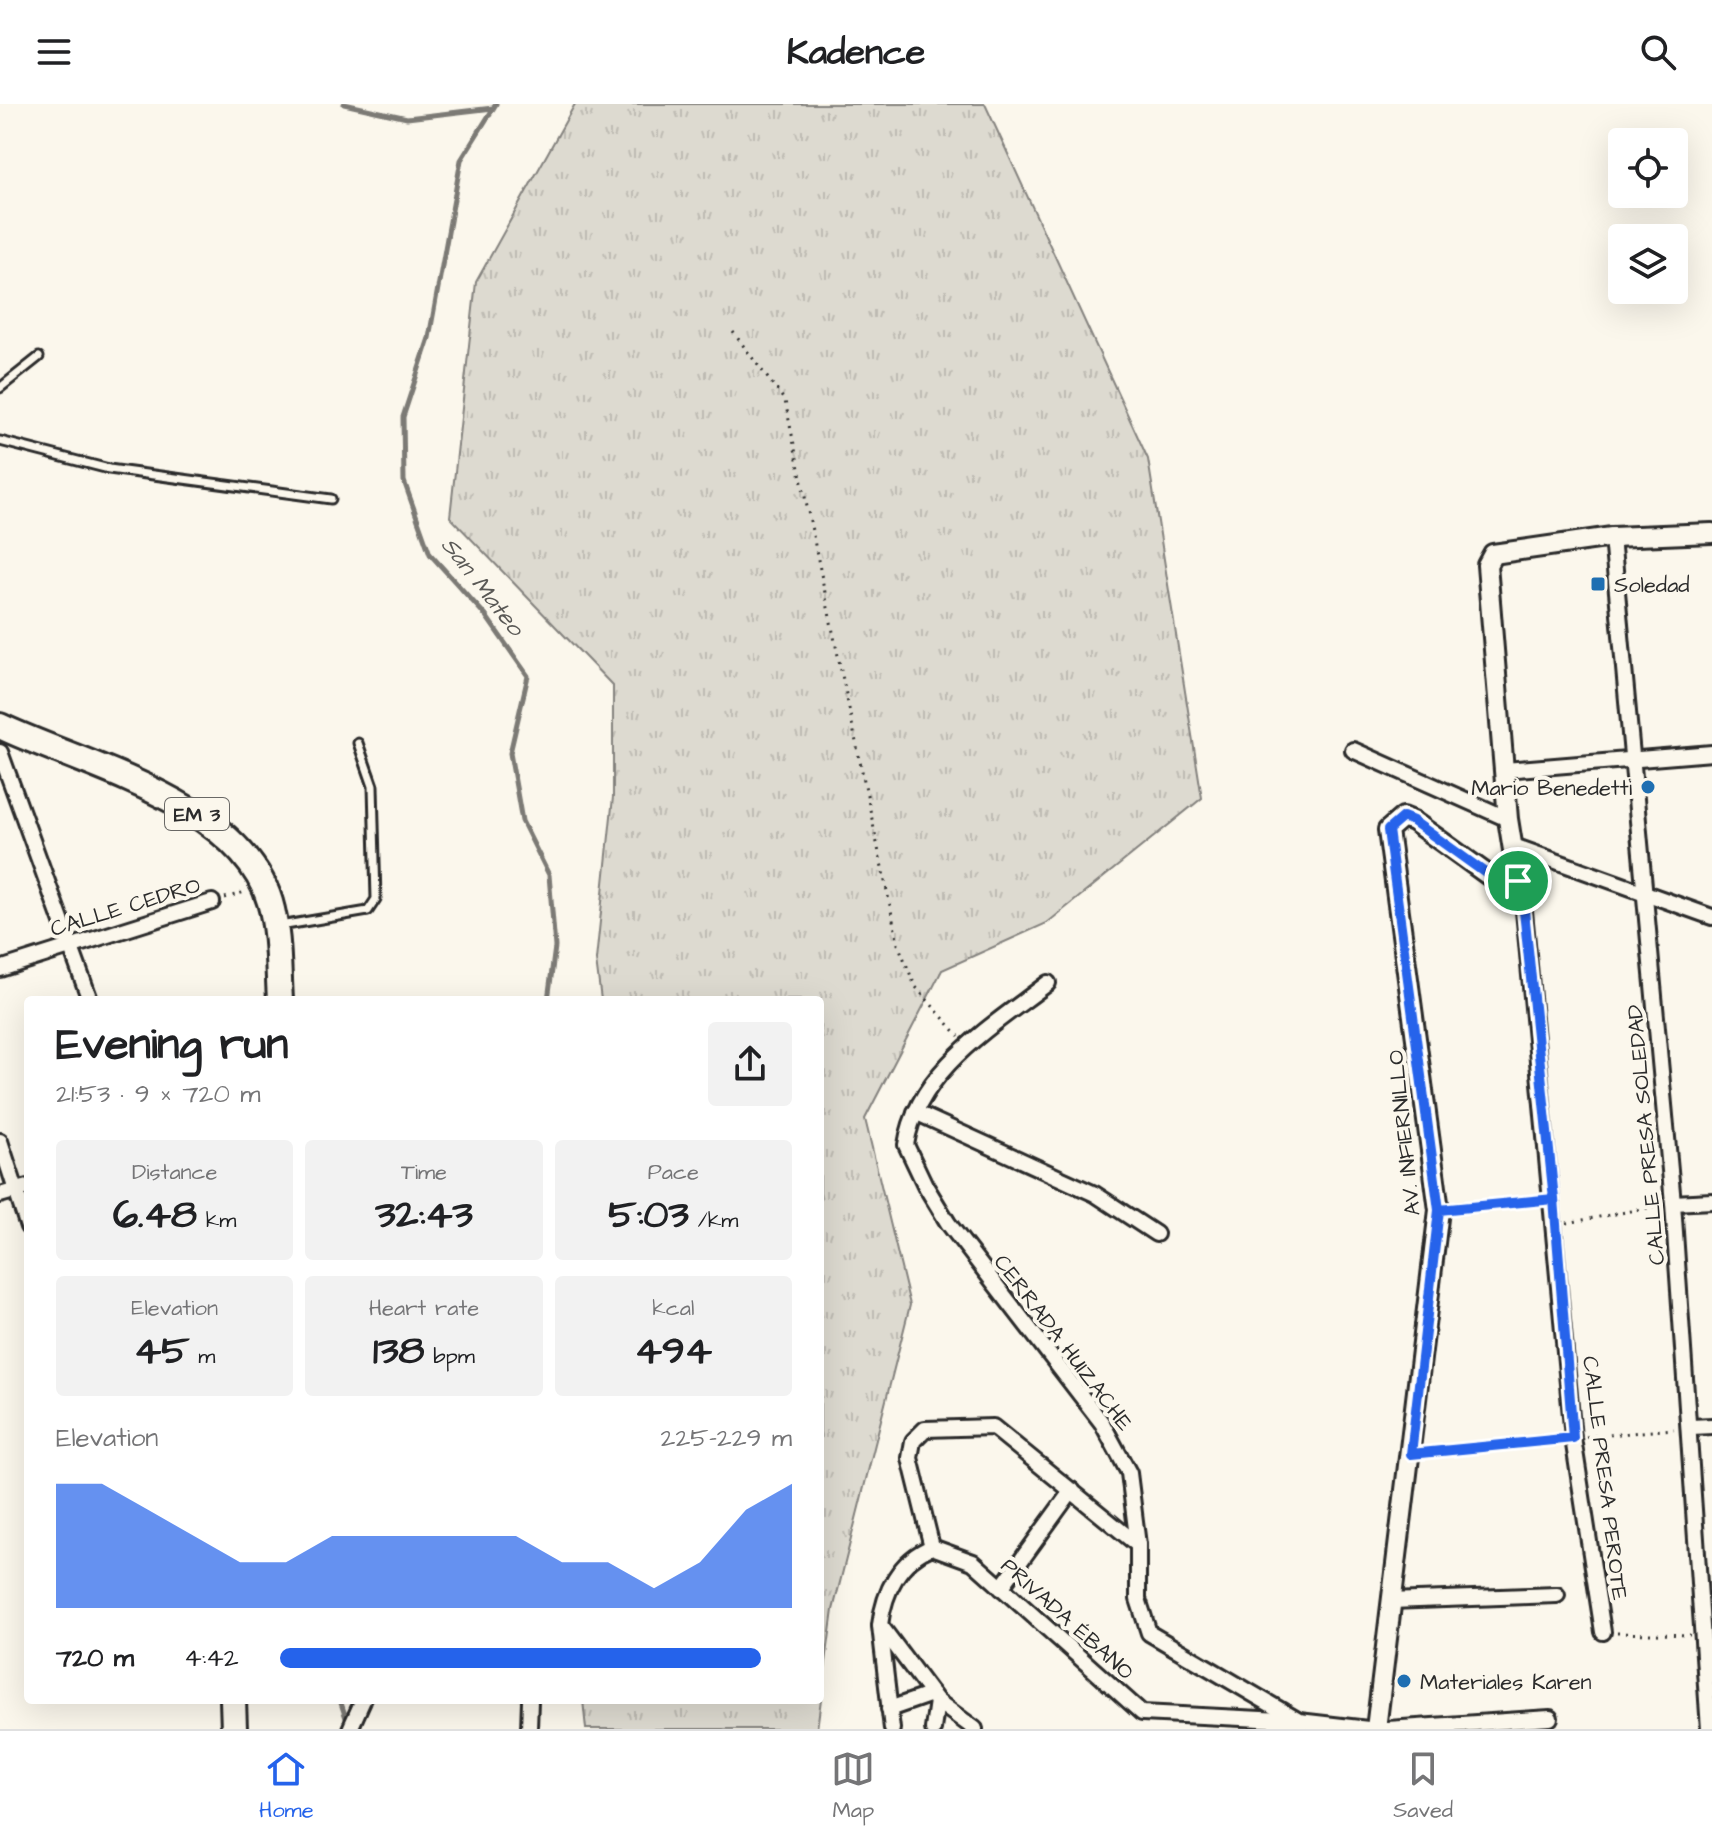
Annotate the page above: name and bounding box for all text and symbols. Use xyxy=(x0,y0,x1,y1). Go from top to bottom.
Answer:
text: Kadence xyxy=(787,27,925,78)
icon: menu xyxy=(32,30,76,74)
icon: search xyxy=(1636,30,1680,74)
map controls xyxy=(1608,128,1688,304)
button: locate xyxy=(1608,128,1688,208)
button: layers xyxy=(1608,224,1688,304)
water label: San Mateo xyxy=(433,530,533,645)
place label: Soledad xyxy=(1614,570,1690,601)
marker: Soledad xyxy=(1589,575,1607,593)
place label: Mario Benedetti xyxy=(1471,773,1632,804)
marker: Mario Benedetti xyxy=(1639,778,1657,796)
road number: EM 3 xyxy=(165,798,229,830)
pin xyxy=(1484,847,1552,915)
icon: arrive xyxy=(1496,859,1540,903)
street label: CALLE CEDRO xyxy=(47,870,204,945)
street label: CALLE PRESA SOLEDAD xyxy=(1620,1003,1673,1266)
text: Evening run xyxy=(56,1015,288,1076)
button: share xyxy=(708,1022,792,1106)
street label: AV. INFIERNILLO xyxy=(1380,1048,1429,1217)
text: 21:53 · 9 × 720 m xyxy=(56,1076,260,1112)
text: Distance xyxy=(132,1157,217,1188)
text: Time xyxy=(401,1157,447,1188)
text: Pace xyxy=(648,1157,699,1188)
text: 6.48 xyxy=(113,1188,197,1243)
text: 32:43 xyxy=(375,1188,473,1243)
text: 5:03 xyxy=(608,1188,689,1243)
text: km xyxy=(197,1205,236,1236)
text: /km xyxy=(689,1205,738,1236)
street label: CERRADA HUIZACHE xyxy=(986,1248,1139,1437)
text: Elevation xyxy=(131,1293,218,1324)
text: Heart rate xyxy=(369,1293,479,1324)
text: kcal xyxy=(652,1293,694,1324)
text: 45 xyxy=(134,1324,189,1379)
text: 138 xyxy=(373,1324,424,1379)
text: 494 xyxy=(635,1324,712,1379)
text: m xyxy=(189,1341,215,1372)
text: bpm xyxy=(424,1341,475,1372)
street label: CALLE PRESA PEROTE xyxy=(1574,1354,1635,1602)
text: Elevation xyxy=(56,1420,158,1456)
text: 225–229 m xyxy=(661,1420,792,1456)
street label: PRIVADA ÉBANO xyxy=(994,1551,1140,1687)
text: 720 m xyxy=(56,1640,134,1676)
text: 4:42 xyxy=(184,1640,239,1676)
place label: Materiales Karen xyxy=(1420,1667,1592,1698)
marker: Materiales Karen xyxy=(1395,1672,1413,1690)
tab: Home xyxy=(259,1747,314,1826)
tab: Map xyxy=(831,1747,875,1826)
tab: Saved xyxy=(1393,1747,1453,1826)

